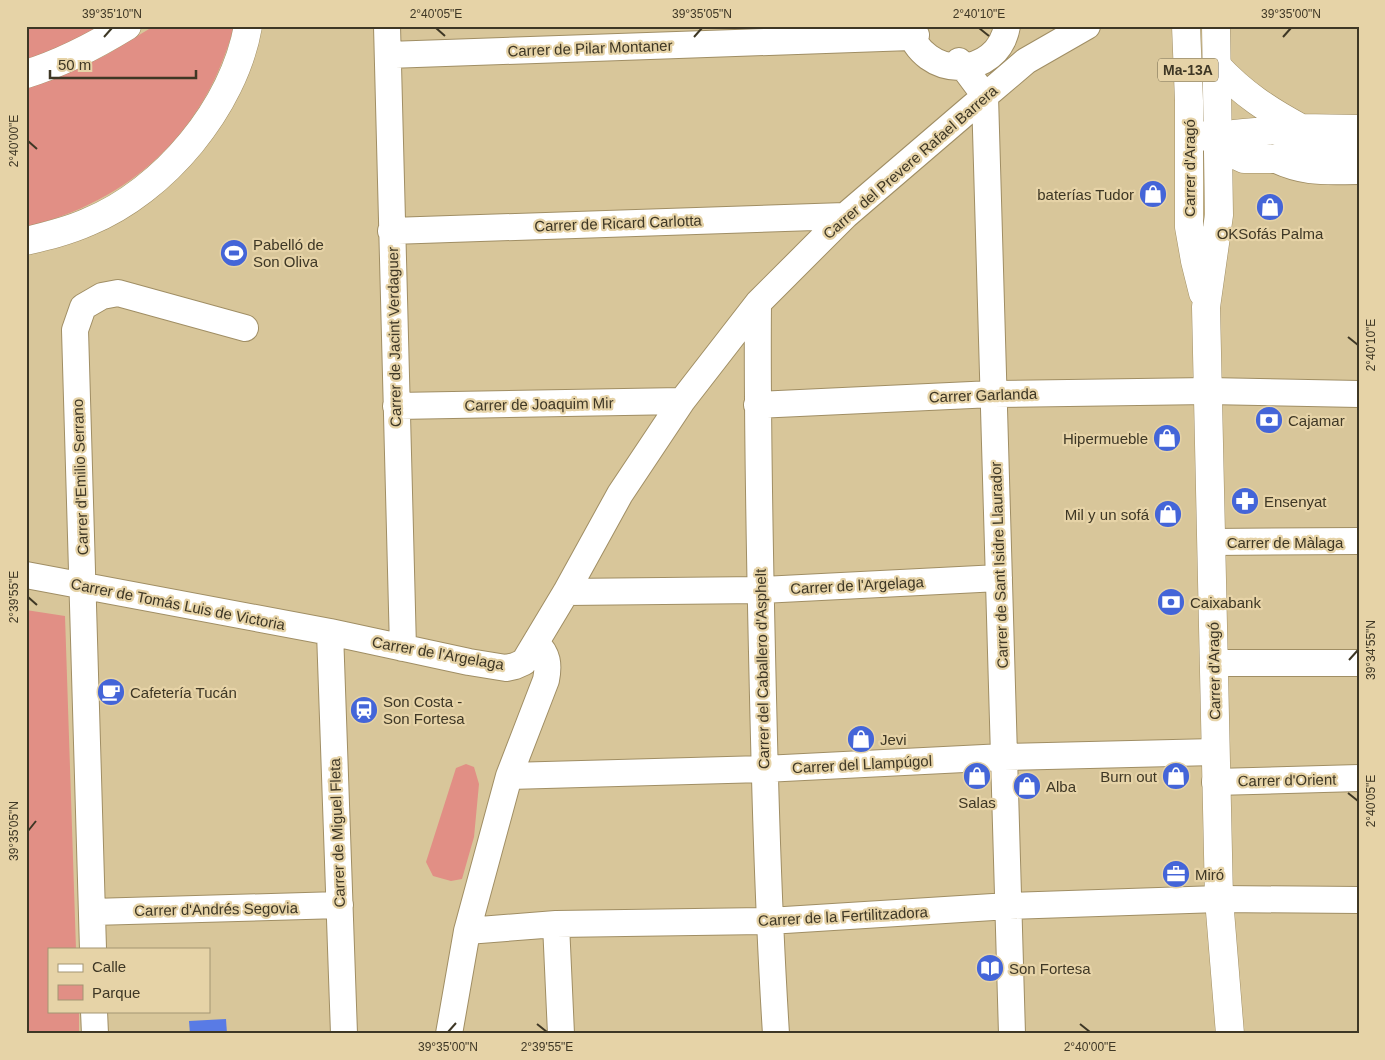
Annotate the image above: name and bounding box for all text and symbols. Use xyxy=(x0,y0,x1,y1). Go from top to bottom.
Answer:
text: 39°35'10"N xyxy=(82,7,142,21)
text: 2°40'05"E xyxy=(410,7,462,21)
text: 39°35'05"N xyxy=(672,7,732,21)
text: 2°40'10"E xyxy=(953,7,1005,21)
text: 39°35'00"N xyxy=(1261,7,1321,21)
street label: Carrer de Pilar Montaner xyxy=(507,37,673,59)
scale bar xyxy=(50,48,196,80)
text: 50 m xyxy=(58,56,91,73)
road number: Ma-13A xyxy=(1158,58,1218,82)
street label: Carrer del Prevere Rafael Barrera xyxy=(819,81,1001,242)
text: 2°40'00"E xyxy=(7,115,21,167)
street label: Carrer d'Aragó xyxy=(1181,119,1198,217)
shop icon: baterías Tudor xyxy=(1138,179,1168,209)
place label: baterías Tudor xyxy=(1037,186,1134,203)
shop icon: OKSofás Palma xyxy=(1255,192,1285,222)
street label: Carrer de Ricard Carlotta xyxy=(534,212,703,234)
place label: OKSofás Palma xyxy=(1217,225,1324,242)
place label: Pabelló de Son Oliva xyxy=(253,236,324,270)
sports icon: Pabelló de Son Oliva xyxy=(219,238,249,268)
street label: Carrer de Jacint Verdaguer xyxy=(384,247,404,427)
text: 2°40'10"E xyxy=(1364,319,1378,371)
street label: Carrer Garlanda xyxy=(929,385,1038,405)
street label: Carrer de Joaquim Mir xyxy=(464,394,614,414)
street label: Carrer d'Emilio Serrano xyxy=(69,399,91,555)
bank icon: Cajamar xyxy=(1254,405,1284,435)
place label: Cajamar xyxy=(1288,412,1345,429)
shop icon: Hipermueble xyxy=(1152,423,1182,453)
place label: Hipermueble xyxy=(1063,430,1148,447)
street label: Carrer de Sant Isidre Llaurador xyxy=(987,461,1011,669)
pharmacy icon: Ensenyat xyxy=(1230,486,1260,516)
place label: Ensenyat xyxy=(1264,493,1327,510)
shop icon: Mil y un sofá xyxy=(1153,499,1183,529)
place label: Mil y un sofá xyxy=(1065,506,1150,523)
street label: Carrer de Màlaga xyxy=(1227,534,1344,551)
street label: Carrer del Caballero d'Asphelt xyxy=(752,568,772,769)
text: 2°39'55"E xyxy=(7,571,21,623)
street label: Carrer de l'Argelaga xyxy=(790,573,925,597)
street label: Carrer de Tomás Luis de Victoria xyxy=(69,575,287,633)
bank icon: Caixabank xyxy=(1156,587,1186,617)
place label: Caixabank xyxy=(1190,594,1261,611)
text: 39°34'55"N xyxy=(1364,620,1378,680)
street label: Carrer d'Aragó xyxy=(1205,622,1223,720)
street label: Carrer de l'Argelaga xyxy=(371,633,506,673)
cafe icon: Cafetería Tucán xyxy=(96,677,126,707)
place label: Cafetería Tucán xyxy=(130,684,237,701)
place label: Son Costa - Son Fortesa xyxy=(383,693,465,727)
station icon: Son Costa - Son Fortesa xyxy=(349,695,379,725)
shop icon: Jevi xyxy=(846,724,876,754)
place label: Jevi xyxy=(880,731,907,748)
street label: Carrer del Llampúgol xyxy=(792,752,932,776)
street label: Carrer de Miguel Fleta xyxy=(326,757,348,908)
shop icon: Salas xyxy=(962,761,992,791)
shop icon: Burn out xyxy=(1161,761,1191,791)
place label: Burn out xyxy=(1100,768,1158,785)
shop icon: Alba xyxy=(1012,771,1042,801)
street label: Carrer d'Orient xyxy=(1237,771,1337,789)
text: 2°40'05"E xyxy=(1364,775,1378,827)
place label: Alba xyxy=(1046,778,1077,795)
place label: Salas xyxy=(958,794,996,811)
text: 39°35'05"N xyxy=(7,801,21,861)
office icon: Miró xyxy=(1161,859,1191,889)
place label: Miró xyxy=(1195,866,1224,883)
street label: Carrer d'Andrés Segovia xyxy=(134,899,299,919)
street label: Carrer de la Fertilitzadora xyxy=(758,903,929,929)
legend xyxy=(48,948,210,1012)
library icon: Son Fortesa xyxy=(975,953,1005,983)
text: Calle xyxy=(92,958,126,975)
place label: Son Fortesa xyxy=(1009,960,1091,977)
text: Parque xyxy=(92,984,140,1001)
text: 39°35'00"N xyxy=(418,1040,478,1054)
text: 2°39'55"E xyxy=(521,1040,573,1054)
text: 2°40'00"E xyxy=(1064,1040,1116,1054)

